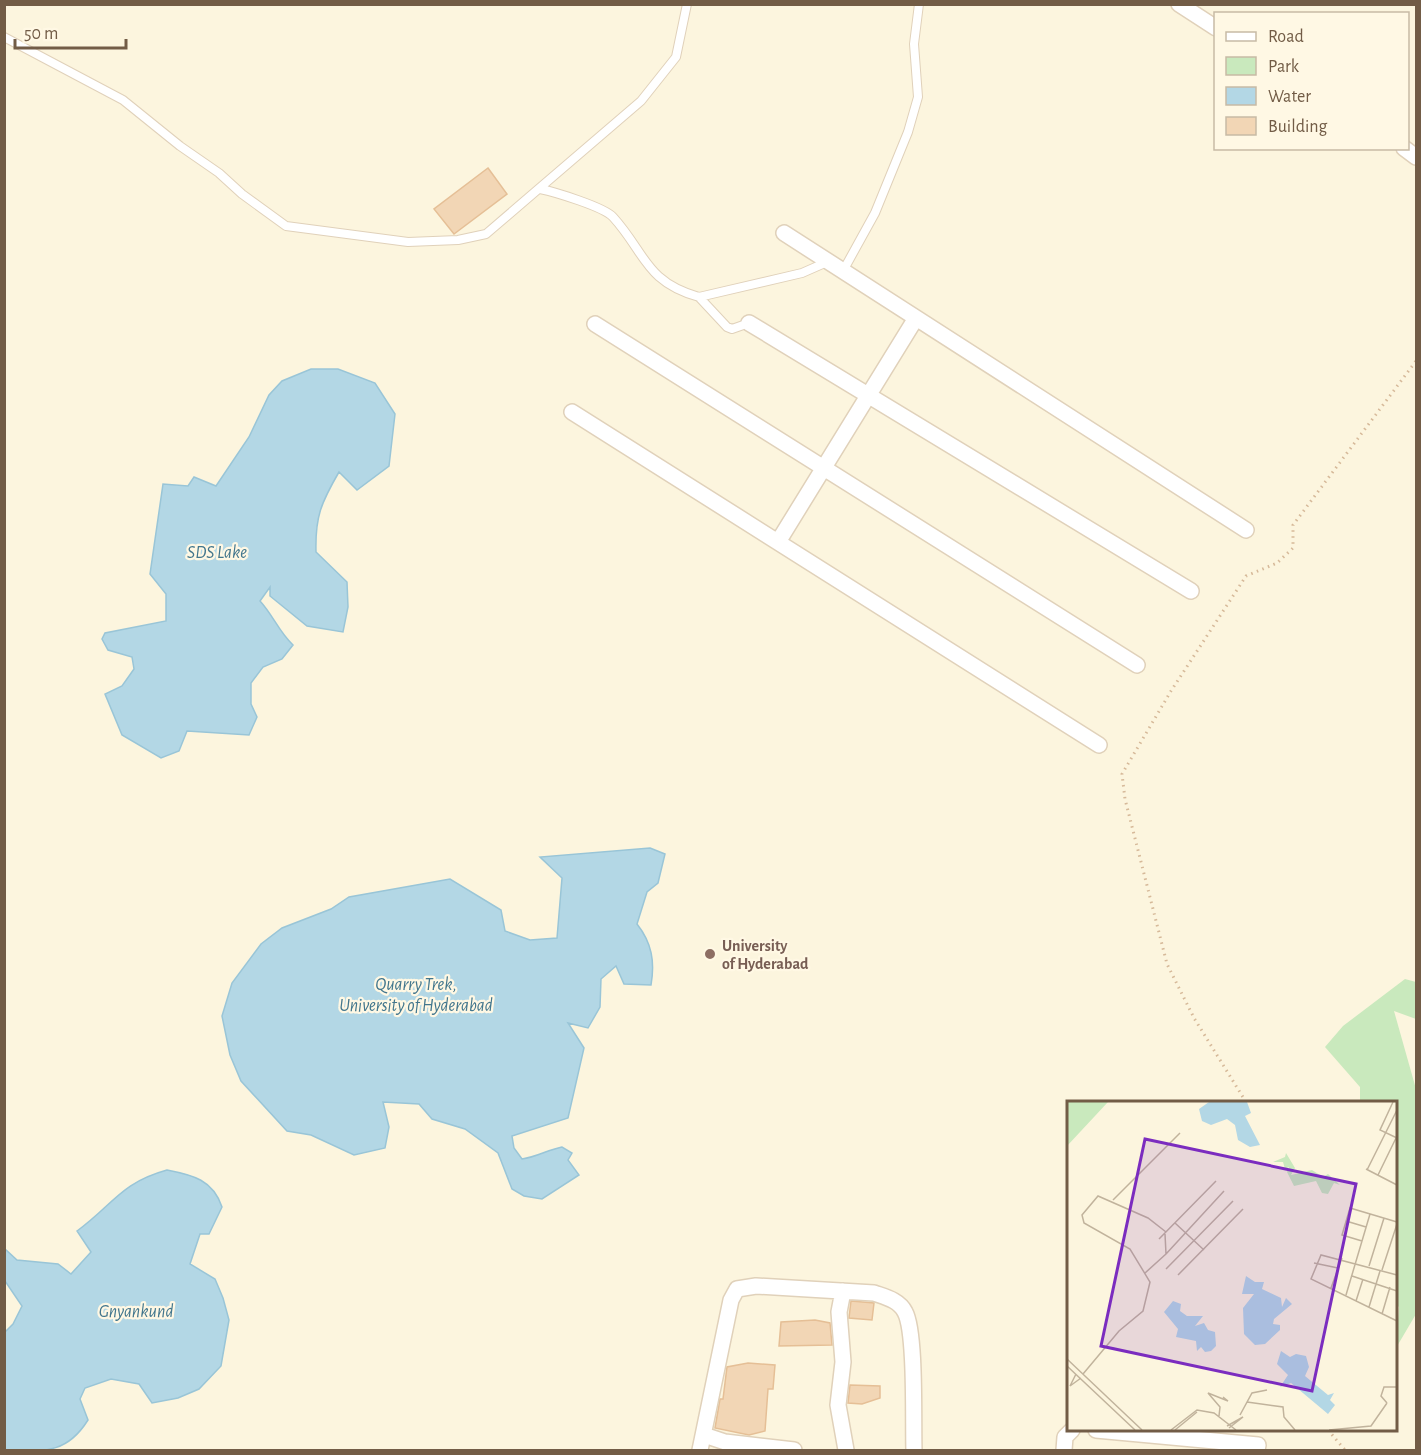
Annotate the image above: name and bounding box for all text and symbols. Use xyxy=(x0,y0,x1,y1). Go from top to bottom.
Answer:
scale bar xyxy=(15,12,126,50)
legend xyxy=(1214,12,1409,150)
text: 50 m xyxy=(24,25,58,43)
text: Road xyxy=(1268,28,1304,46)
text: Park xyxy=(1268,58,1300,76)
text: Water xyxy=(1268,88,1311,106)
text: Building xyxy=(1268,118,1328,136)
water label: SDS Lake xyxy=(187,544,247,562)
place label: University of Hyderabad xyxy=(722,938,809,973)
marker: University of Hyderabad xyxy=(703,947,717,961)
water label: Quarry Trek, University of Hyderabad xyxy=(339,976,493,1015)
inset map xyxy=(1067,1101,1397,1431)
water label: Gnyankund xyxy=(99,1303,173,1321)

